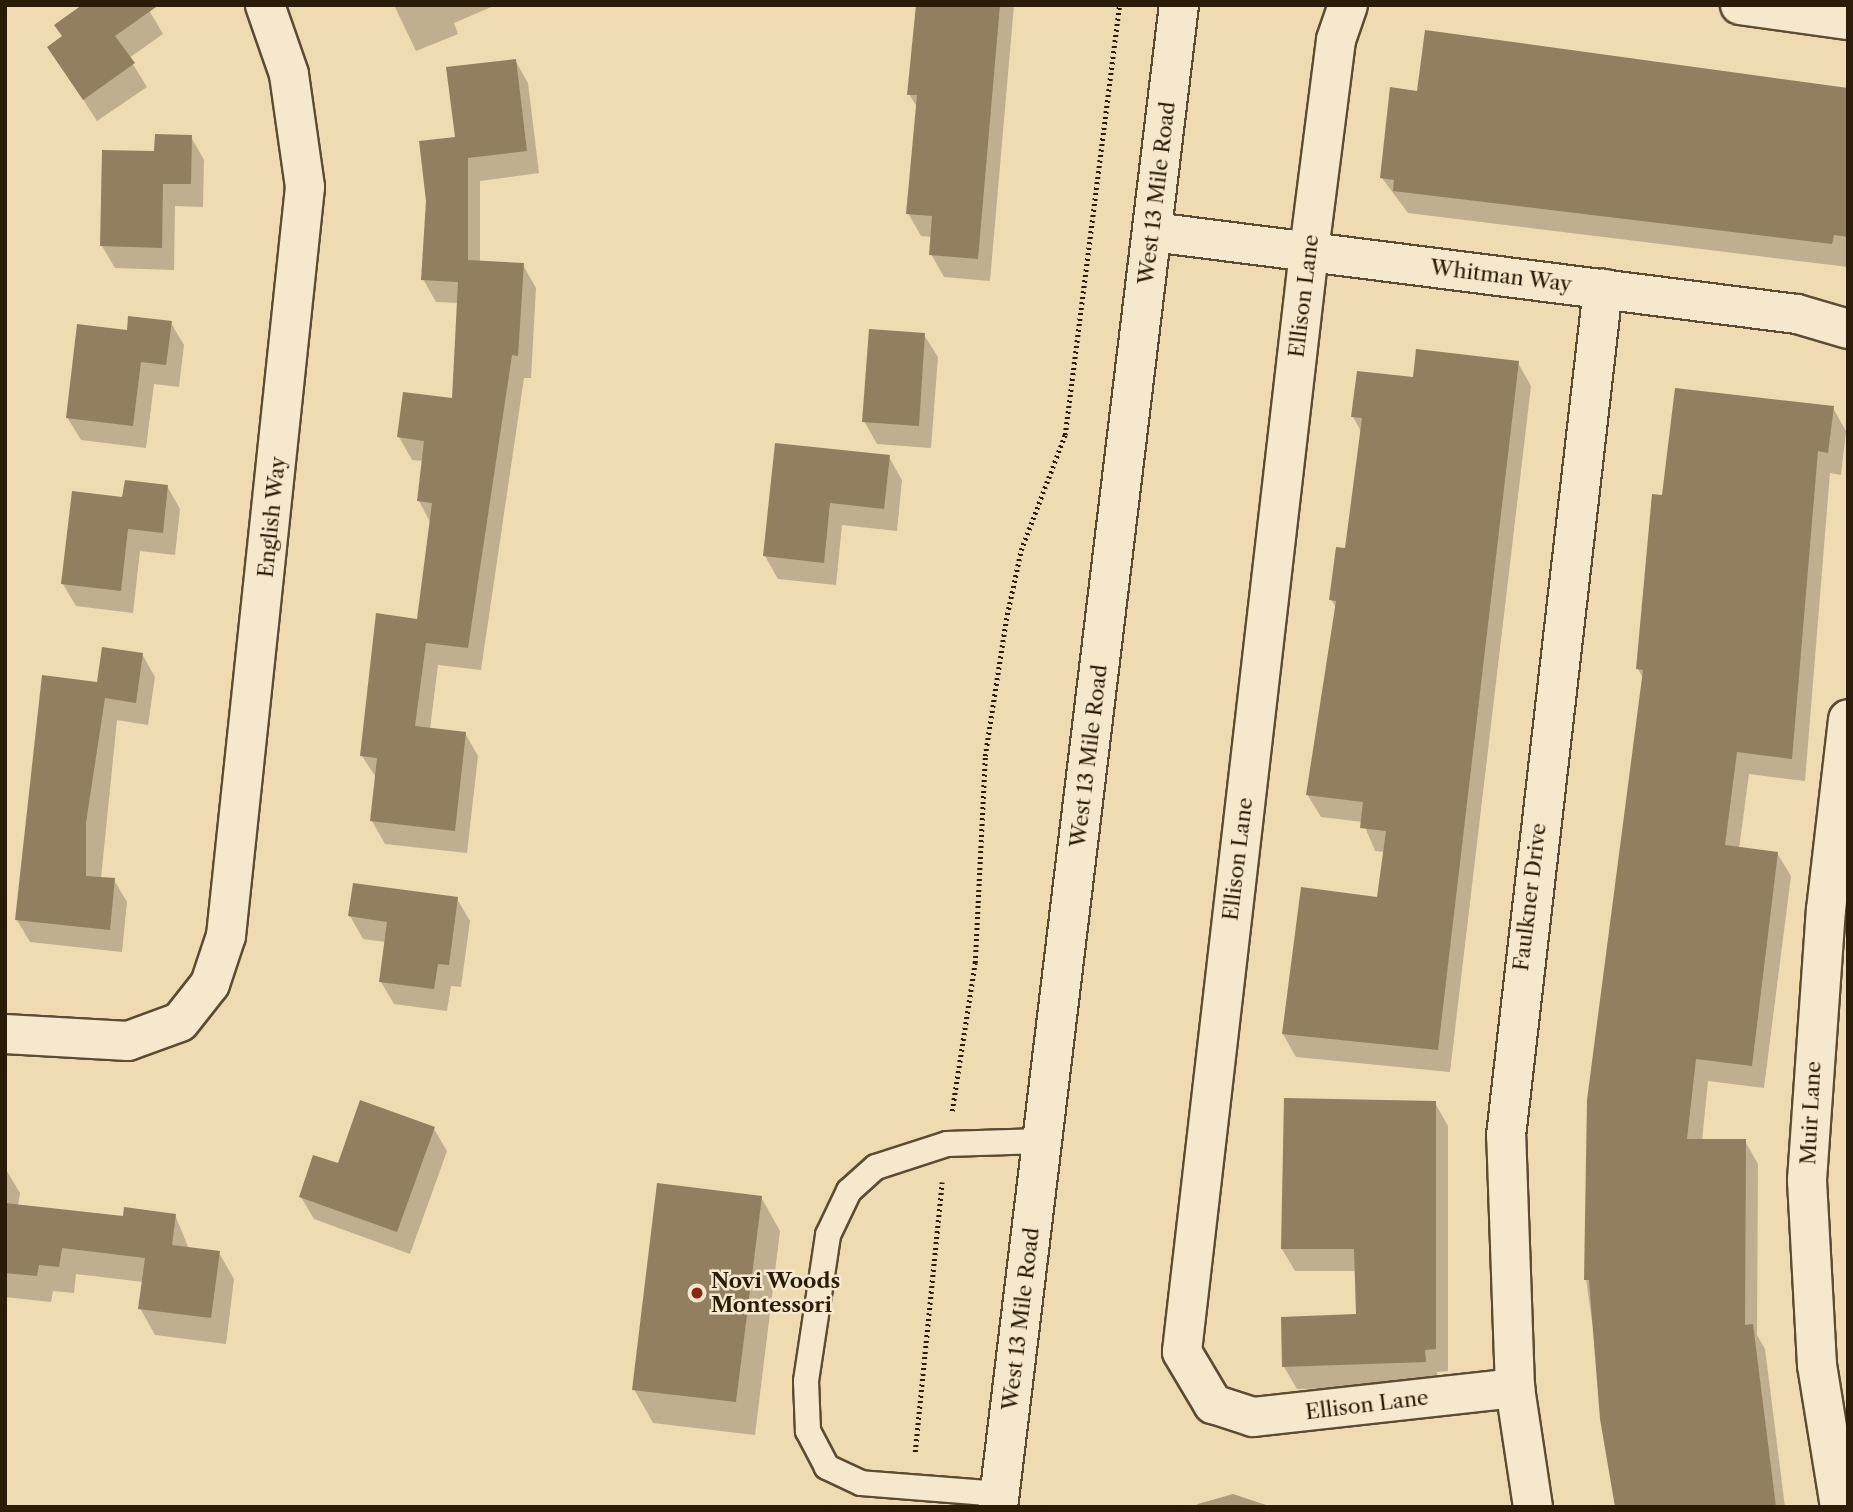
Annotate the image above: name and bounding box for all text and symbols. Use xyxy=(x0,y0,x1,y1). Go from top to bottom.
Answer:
street label: West 13 Mile Road xyxy=(1133,100,1181,286)
street label: Ellison Lane xyxy=(1284,233,1324,359)
street label: Whitman Way xyxy=(1428,255,1574,297)
street label: English Way xyxy=(253,455,291,579)
street label: West 13 Mile Road xyxy=(1065,663,1113,849)
street label: Ellison Lane xyxy=(1218,796,1258,922)
street label: Faulkner Drive xyxy=(1508,821,1552,973)
street label: Muir Lane xyxy=(1796,1060,1826,1166)
street label: West 13 Mile Road xyxy=(997,1226,1045,1412)
place label: Novi Woods Montessori xyxy=(711,1268,841,1318)
marker: Novi Woods Montessori xyxy=(689,1285,705,1301)
street label: Ellison Lane xyxy=(1304,1385,1430,1425)

